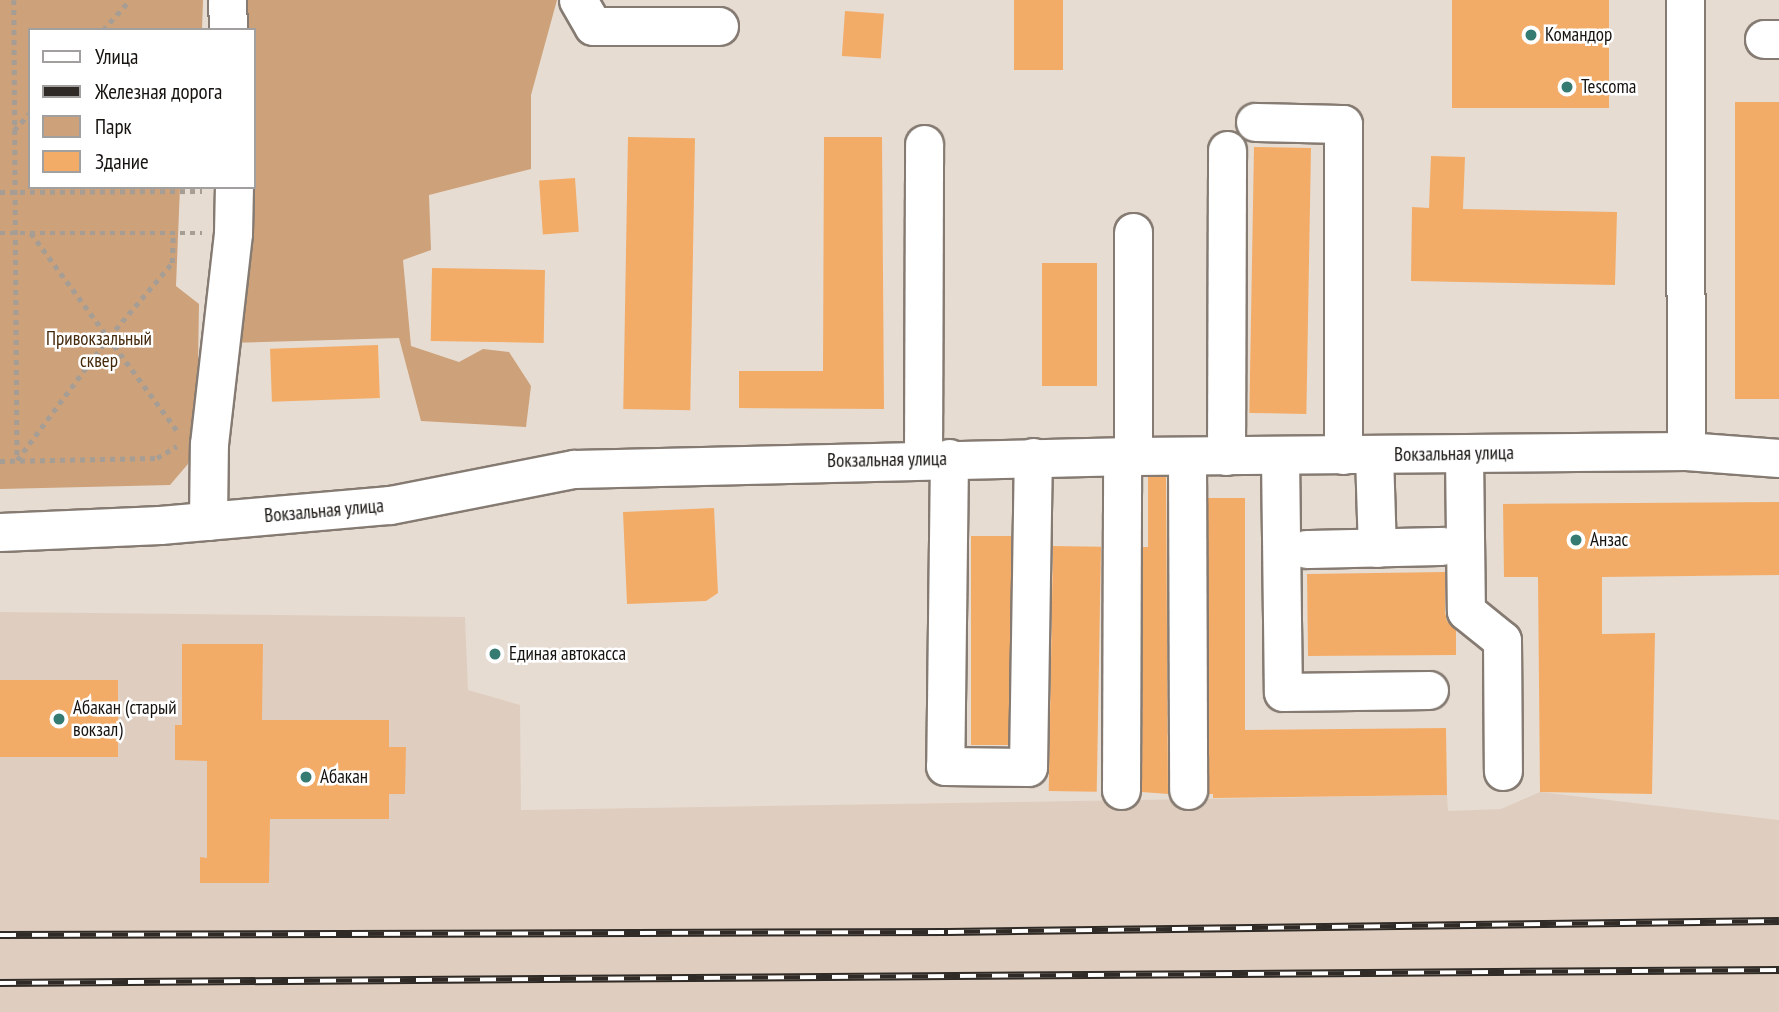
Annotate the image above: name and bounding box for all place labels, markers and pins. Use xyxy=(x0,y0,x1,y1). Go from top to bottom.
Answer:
place label: Командор xyxy=(1545,24,1612,46)
marker: Командор xyxy=(1523,27,1539,43)
place label: Tescoma xyxy=(1581,76,1636,98)
marker: Tescoma xyxy=(1559,79,1575,95)
place label: Анзас xyxy=(1590,529,1628,551)
marker: Анзас xyxy=(1568,532,1584,548)
place label: Единая автокасса xyxy=(509,643,626,665)
marker: Единая автокасса xyxy=(487,646,503,662)
place label: Абакан (старый вокзал) xyxy=(73,697,177,741)
marker: Абакан (старый вокзал) xyxy=(51,711,67,727)
place label: Абакан xyxy=(320,766,368,788)
marker: Абакан xyxy=(298,769,314,785)

